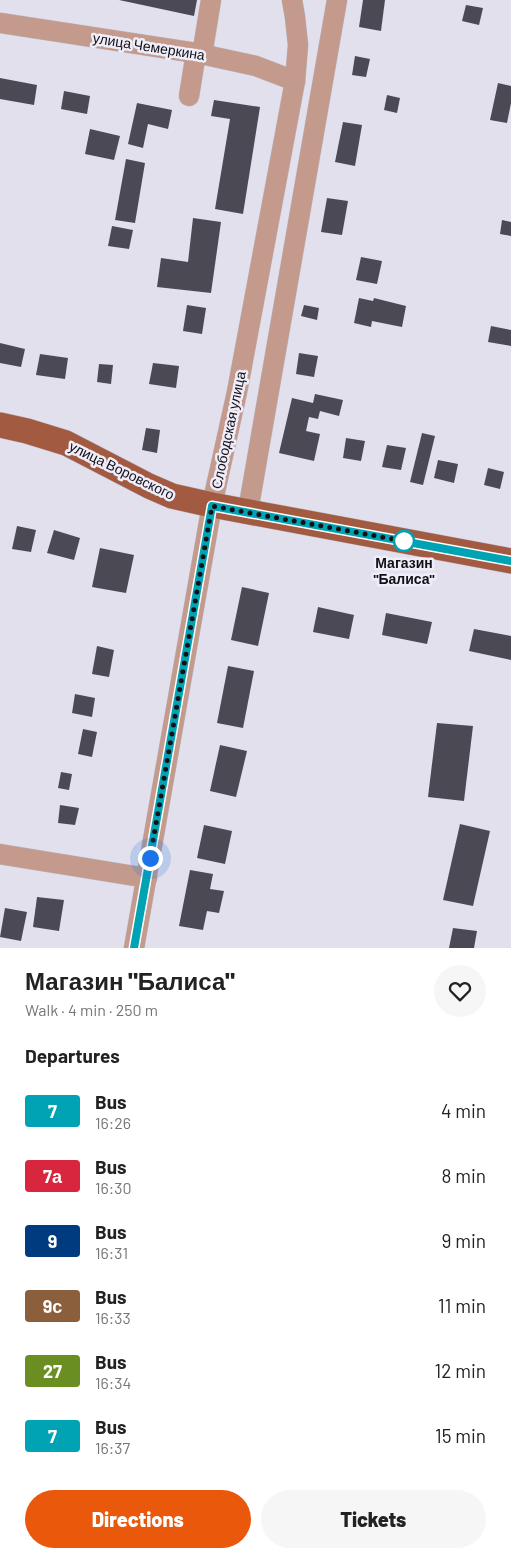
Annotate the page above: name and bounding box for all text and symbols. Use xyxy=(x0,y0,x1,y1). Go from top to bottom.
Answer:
street label: улица Чемеркина xyxy=(92,29,206,63)
street label: Слободская улица xyxy=(207,369,249,490)
street label: улица Воровского xyxy=(67,437,178,503)
marker: Магазин "Балиса" xyxy=(393,530,415,552)
place label: Магазин "Балиса" xyxy=(373,554,435,587)
your location xyxy=(138,846,163,871)
button: heart xyxy=(434,965,486,1017)
text: Магазин "Балиса" xyxy=(25,966,235,995)
text: Walk · 4 min · 250 m xyxy=(25,1000,158,1019)
text: Departures xyxy=(25,1044,120,1067)
text: Bus xyxy=(95,1090,127,1113)
text: 4 min xyxy=(441,1099,486,1122)
text: 7 xyxy=(48,1100,57,1122)
text: 16:26 xyxy=(95,1113,131,1132)
text: Bus xyxy=(95,1155,127,1178)
text: 8 min xyxy=(442,1164,486,1187)
text: 7а xyxy=(43,1165,62,1187)
text: 16:30 xyxy=(95,1178,132,1197)
text: Bus xyxy=(95,1220,127,1243)
text: 9 min xyxy=(442,1229,486,1252)
text: 9 xyxy=(48,1230,57,1252)
text: 16:31 xyxy=(95,1243,128,1262)
text: Bus xyxy=(95,1285,127,1308)
text: 11 min xyxy=(438,1294,486,1317)
text: 9с xyxy=(43,1295,62,1317)
text: 16:33 xyxy=(95,1308,131,1327)
text: Bus xyxy=(95,1350,127,1373)
text: 12 min xyxy=(435,1359,486,1382)
text: 27 xyxy=(43,1360,62,1382)
text: 16:34 xyxy=(95,1373,131,1392)
text: Bus xyxy=(95,1415,127,1438)
text: 15 min xyxy=(435,1424,486,1447)
text: 7 xyxy=(48,1425,57,1447)
text: 16:37 xyxy=(95,1438,130,1457)
button: Directions xyxy=(25,1490,251,1548)
button: Tickets xyxy=(261,1490,486,1548)

